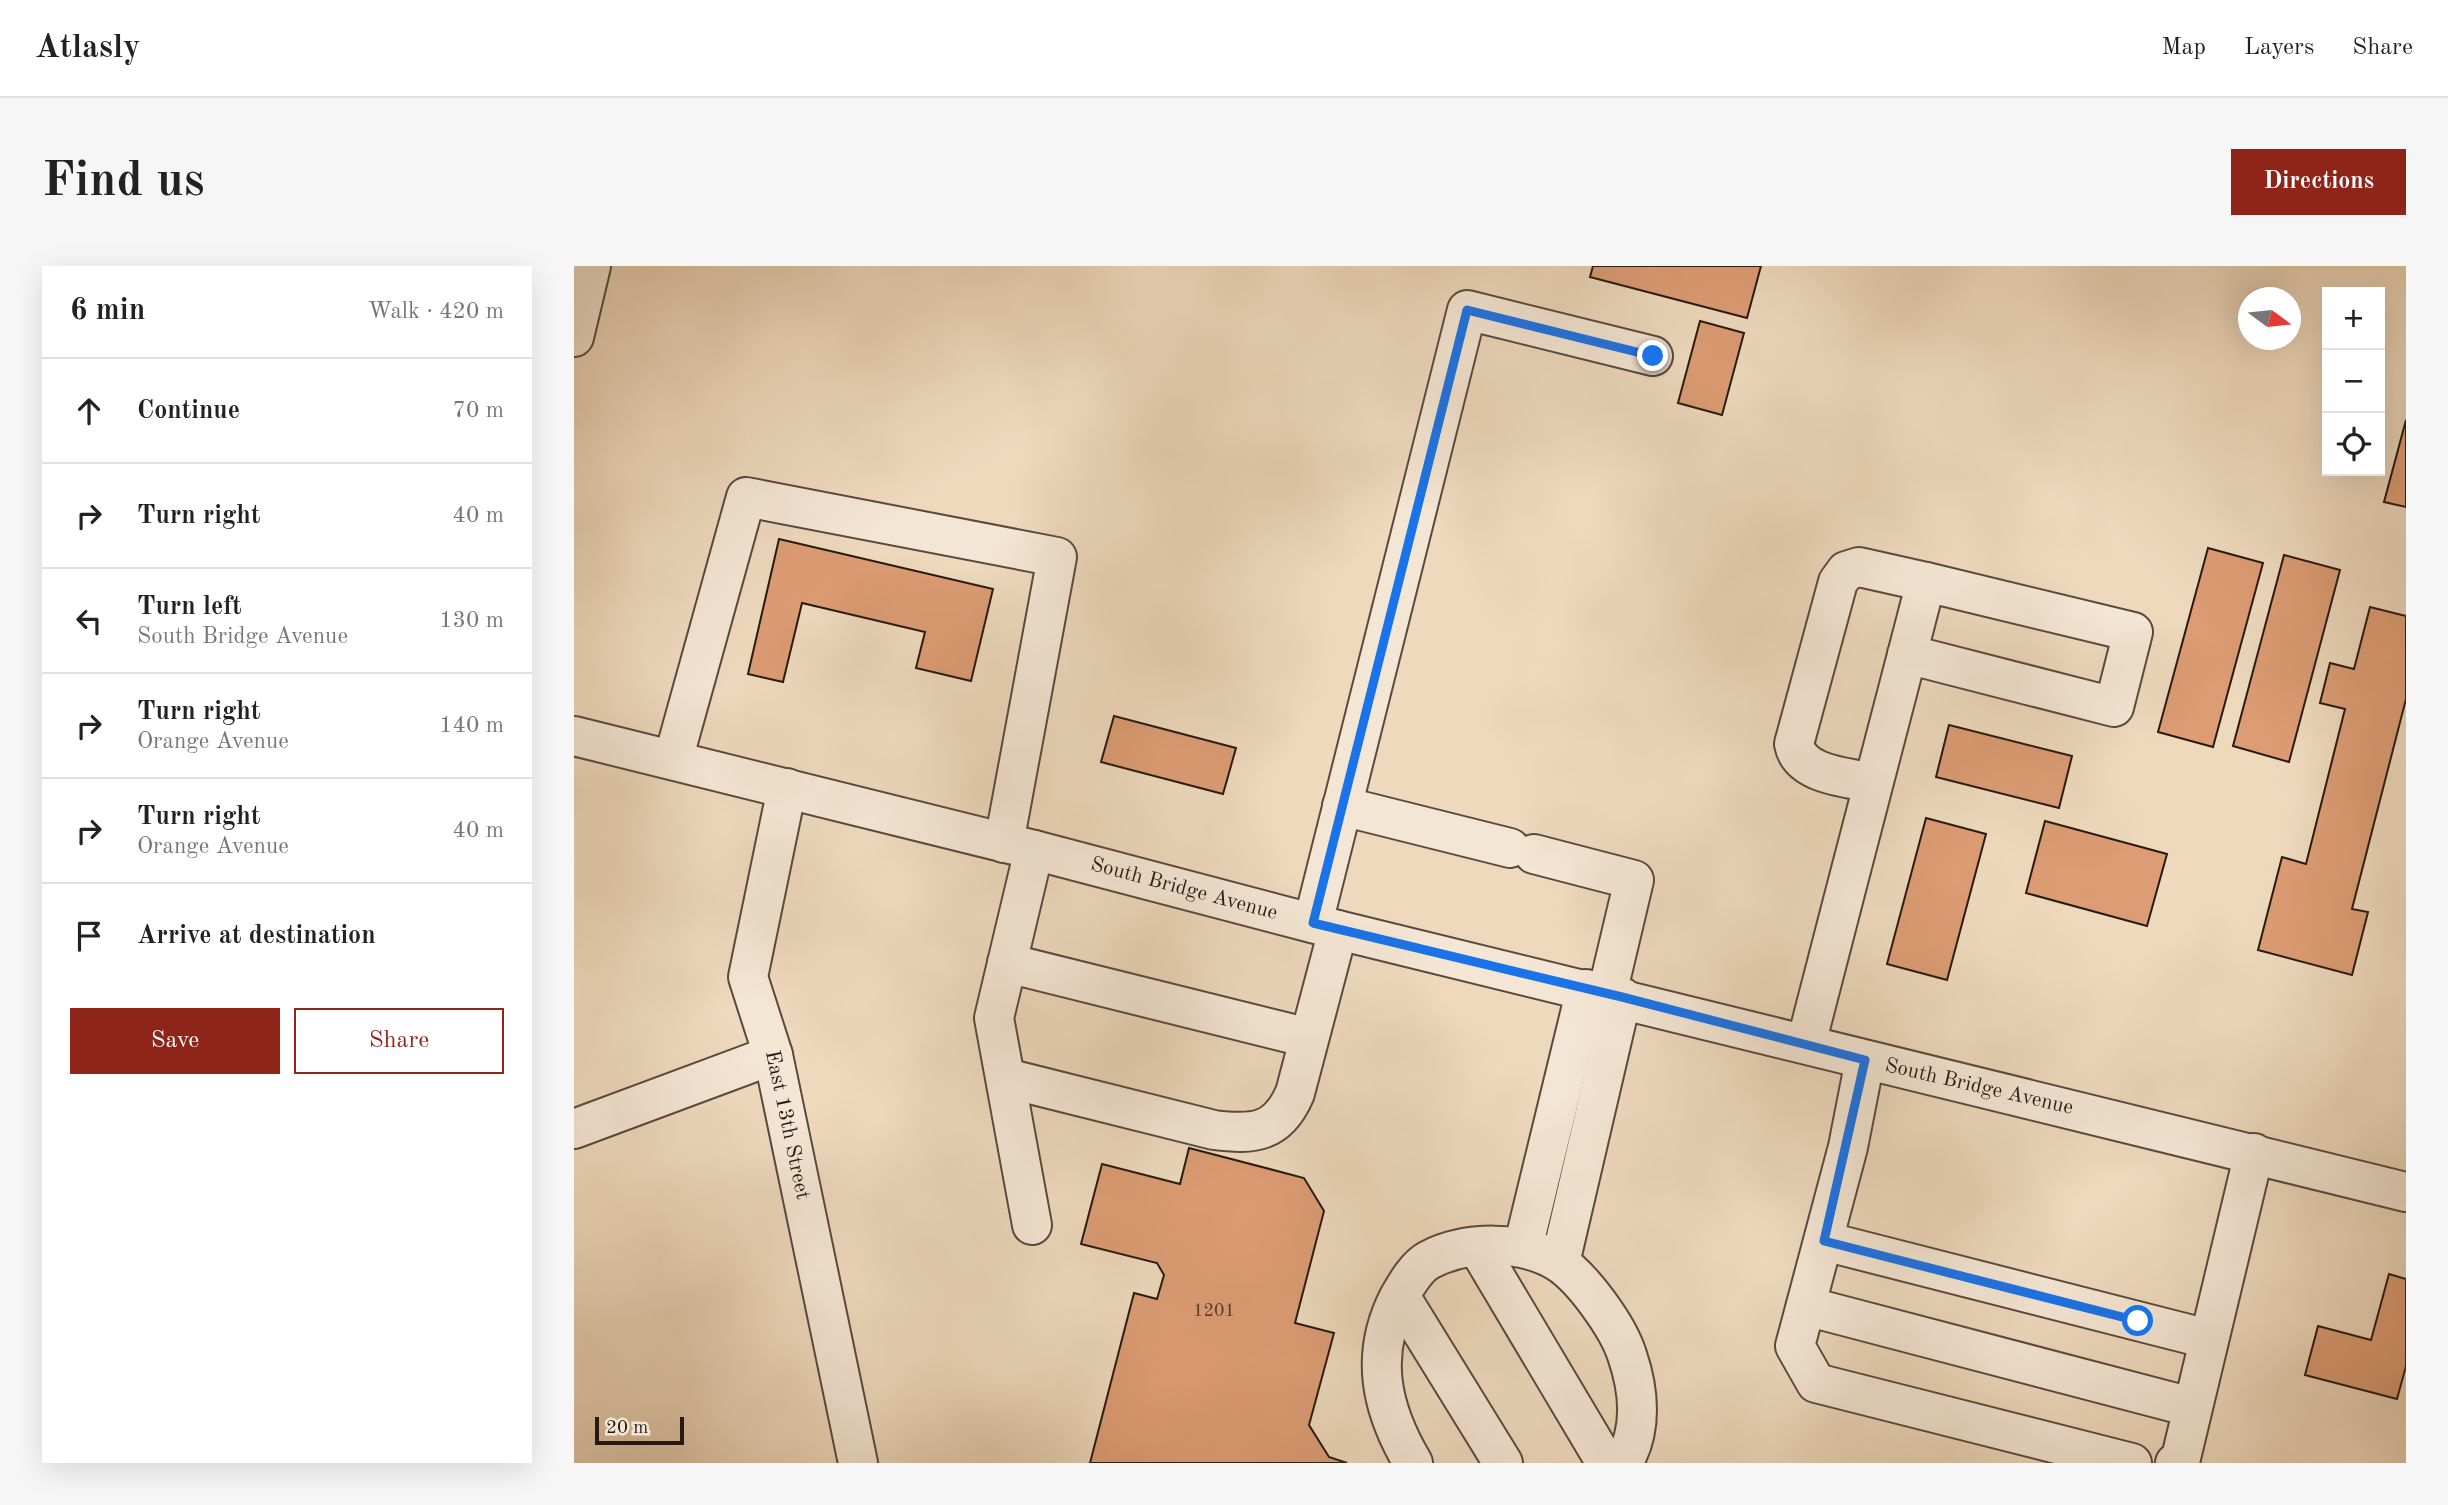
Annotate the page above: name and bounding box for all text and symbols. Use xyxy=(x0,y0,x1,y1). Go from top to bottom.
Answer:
text: Atlasly xyxy=(35,32,140,65)
text: Map xyxy=(2162,36,2206,60)
text: Layers xyxy=(2244,36,2314,60)
text: Share xyxy=(2352,36,2413,60)
button: Directions xyxy=(2231,149,2406,215)
text: Find us xyxy=(42,158,205,207)
north arrow xyxy=(2238,287,2301,350)
map controls xyxy=(2322,287,2385,476)
button: + xyxy=(2322,287,2385,350)
text: 6 min xyxy=(70,296,145,326)
text: Walk · 420 m xyxy=(368,300,504,323)
route end xyxy=(1637,340,1668,371)
button: − xyxy=(2322,350,2385,413)
icon: ahead xyxy=(70,392,108,430)
text: Continue xyxy=(137,398,240,424)
text: 70 m xyxy=(453,399,504,422)
button: locate xyxy=(2322,413,2385,476)
icon: right xyxy=(70,497,108,535)
text: Turn right xyxy=(137,503,260,529)
text: 40 m xyxy=(453,504,504,527)
text: Turn left xyxy=(137,594,242,620)
icon: left xyxy=(70,602,108,640)
text: 130 m xyxy=(439,609,504,632)
text: South Bridge Avenue xyxy=(137,625,348,648)
text: Turn right xyxy=(137,699,260,725)
icon: right xyxy=(70,707,108,745)
text: 140 m xyxy=(439,714,504,737)
text: Orange Avenue xyxy=(137,730,289,753)
text: Turn right xyxy=(137,804,260,830)
icon: right xyxy=(70,812,108,850)
text: 40 m xyxy=(453,819,504,842)
text: Orange Avenue xyxy=(137,835,289,858)
street label: South Bridge Avenue xyxy=(1088,854,1280,924)
icon: arrive xyxy=(70,917,108,955)
text: Arrive at destination xyxy=(137,923,376,949)
button: Save xyxy=(70,1008,280,1074)
button: Share xyxy=(294,1008,504,1074)
street label: East 13th Street xyxy=(761,1049,813,1201)
street label: South Bridge Avenue xyxy=(1883,1055,2075,1119)
house number: 1201 xyxy=(1193,1302,1235,1320)
route start xyxy=(2122,1305,2153,1336)
scale bar xyxy=(595,1414,684,1446)
text: 20 m xyxy=(606,1419,648,1438)

